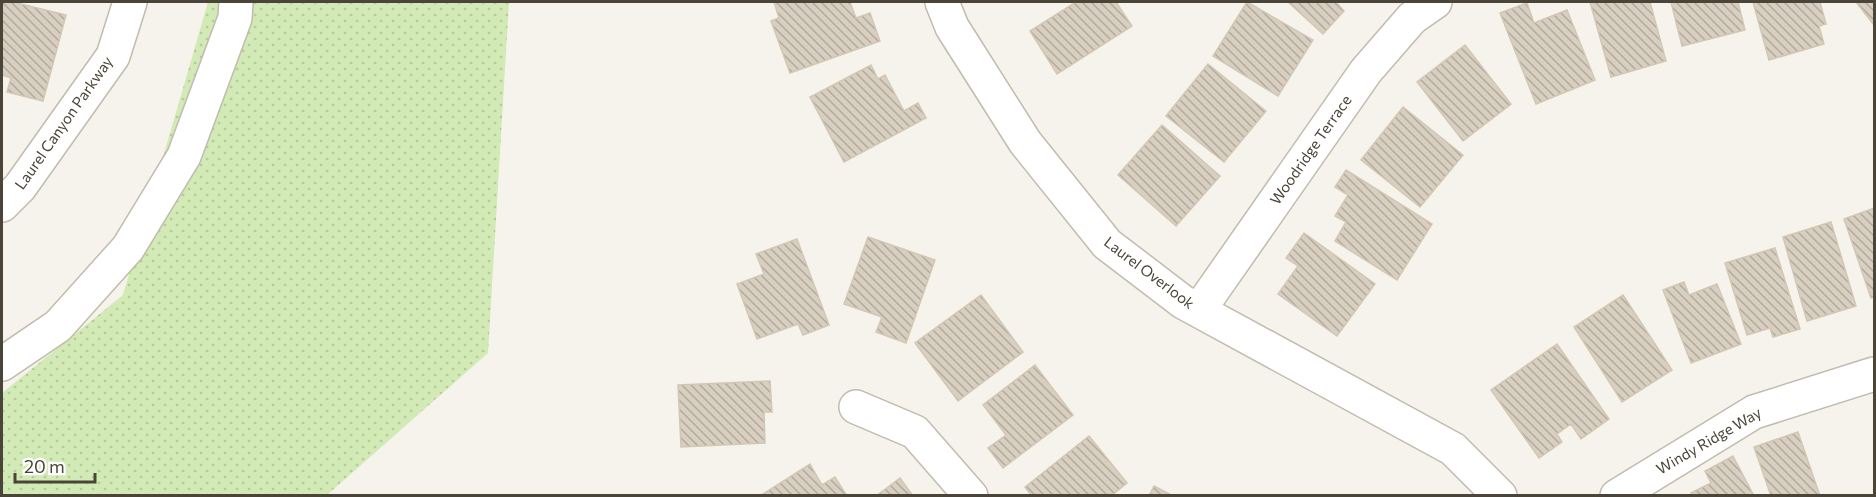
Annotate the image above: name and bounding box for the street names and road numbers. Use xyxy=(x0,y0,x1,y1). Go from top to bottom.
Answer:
street label: Laurel Canyon Parkway xyxy=(10,52,116,192)
street label: Woodridge Terrace xyxy=(1266,91,1355,208)
street label: Laurel Overlook xyxy=(1101,232,1198,312)
street label: Windy Ridge Way xyxy=(1653,403,1764,478)

